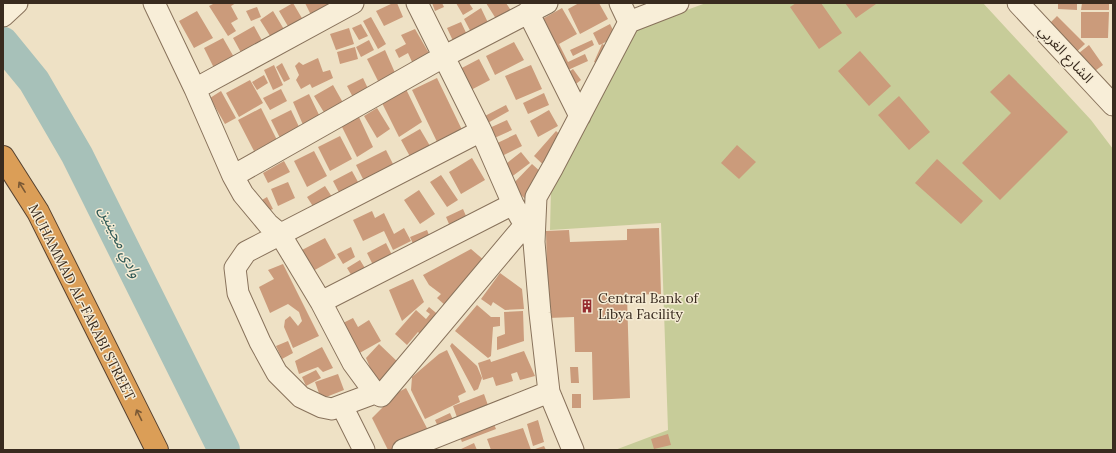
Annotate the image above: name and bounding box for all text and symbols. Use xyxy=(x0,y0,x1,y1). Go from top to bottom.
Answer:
street label: الشارع الغربي xyxy=(1033,21,1097,88)
one-way arrow xyxy=(18,181,26,193)
street label: MUHAMMAD AL-FARABI STREET xyxy=(25,201,139,403)
water label: وادي مجينين xyxy=(93,203,146,282)
place label: Central Bank of Libya Facility xyxy=(598,289,700,323)
building icon: Central Bank of Libya Facility xyxy=(579,298,595,314)
one-way arrow xyxy=(135,409,142,421)

